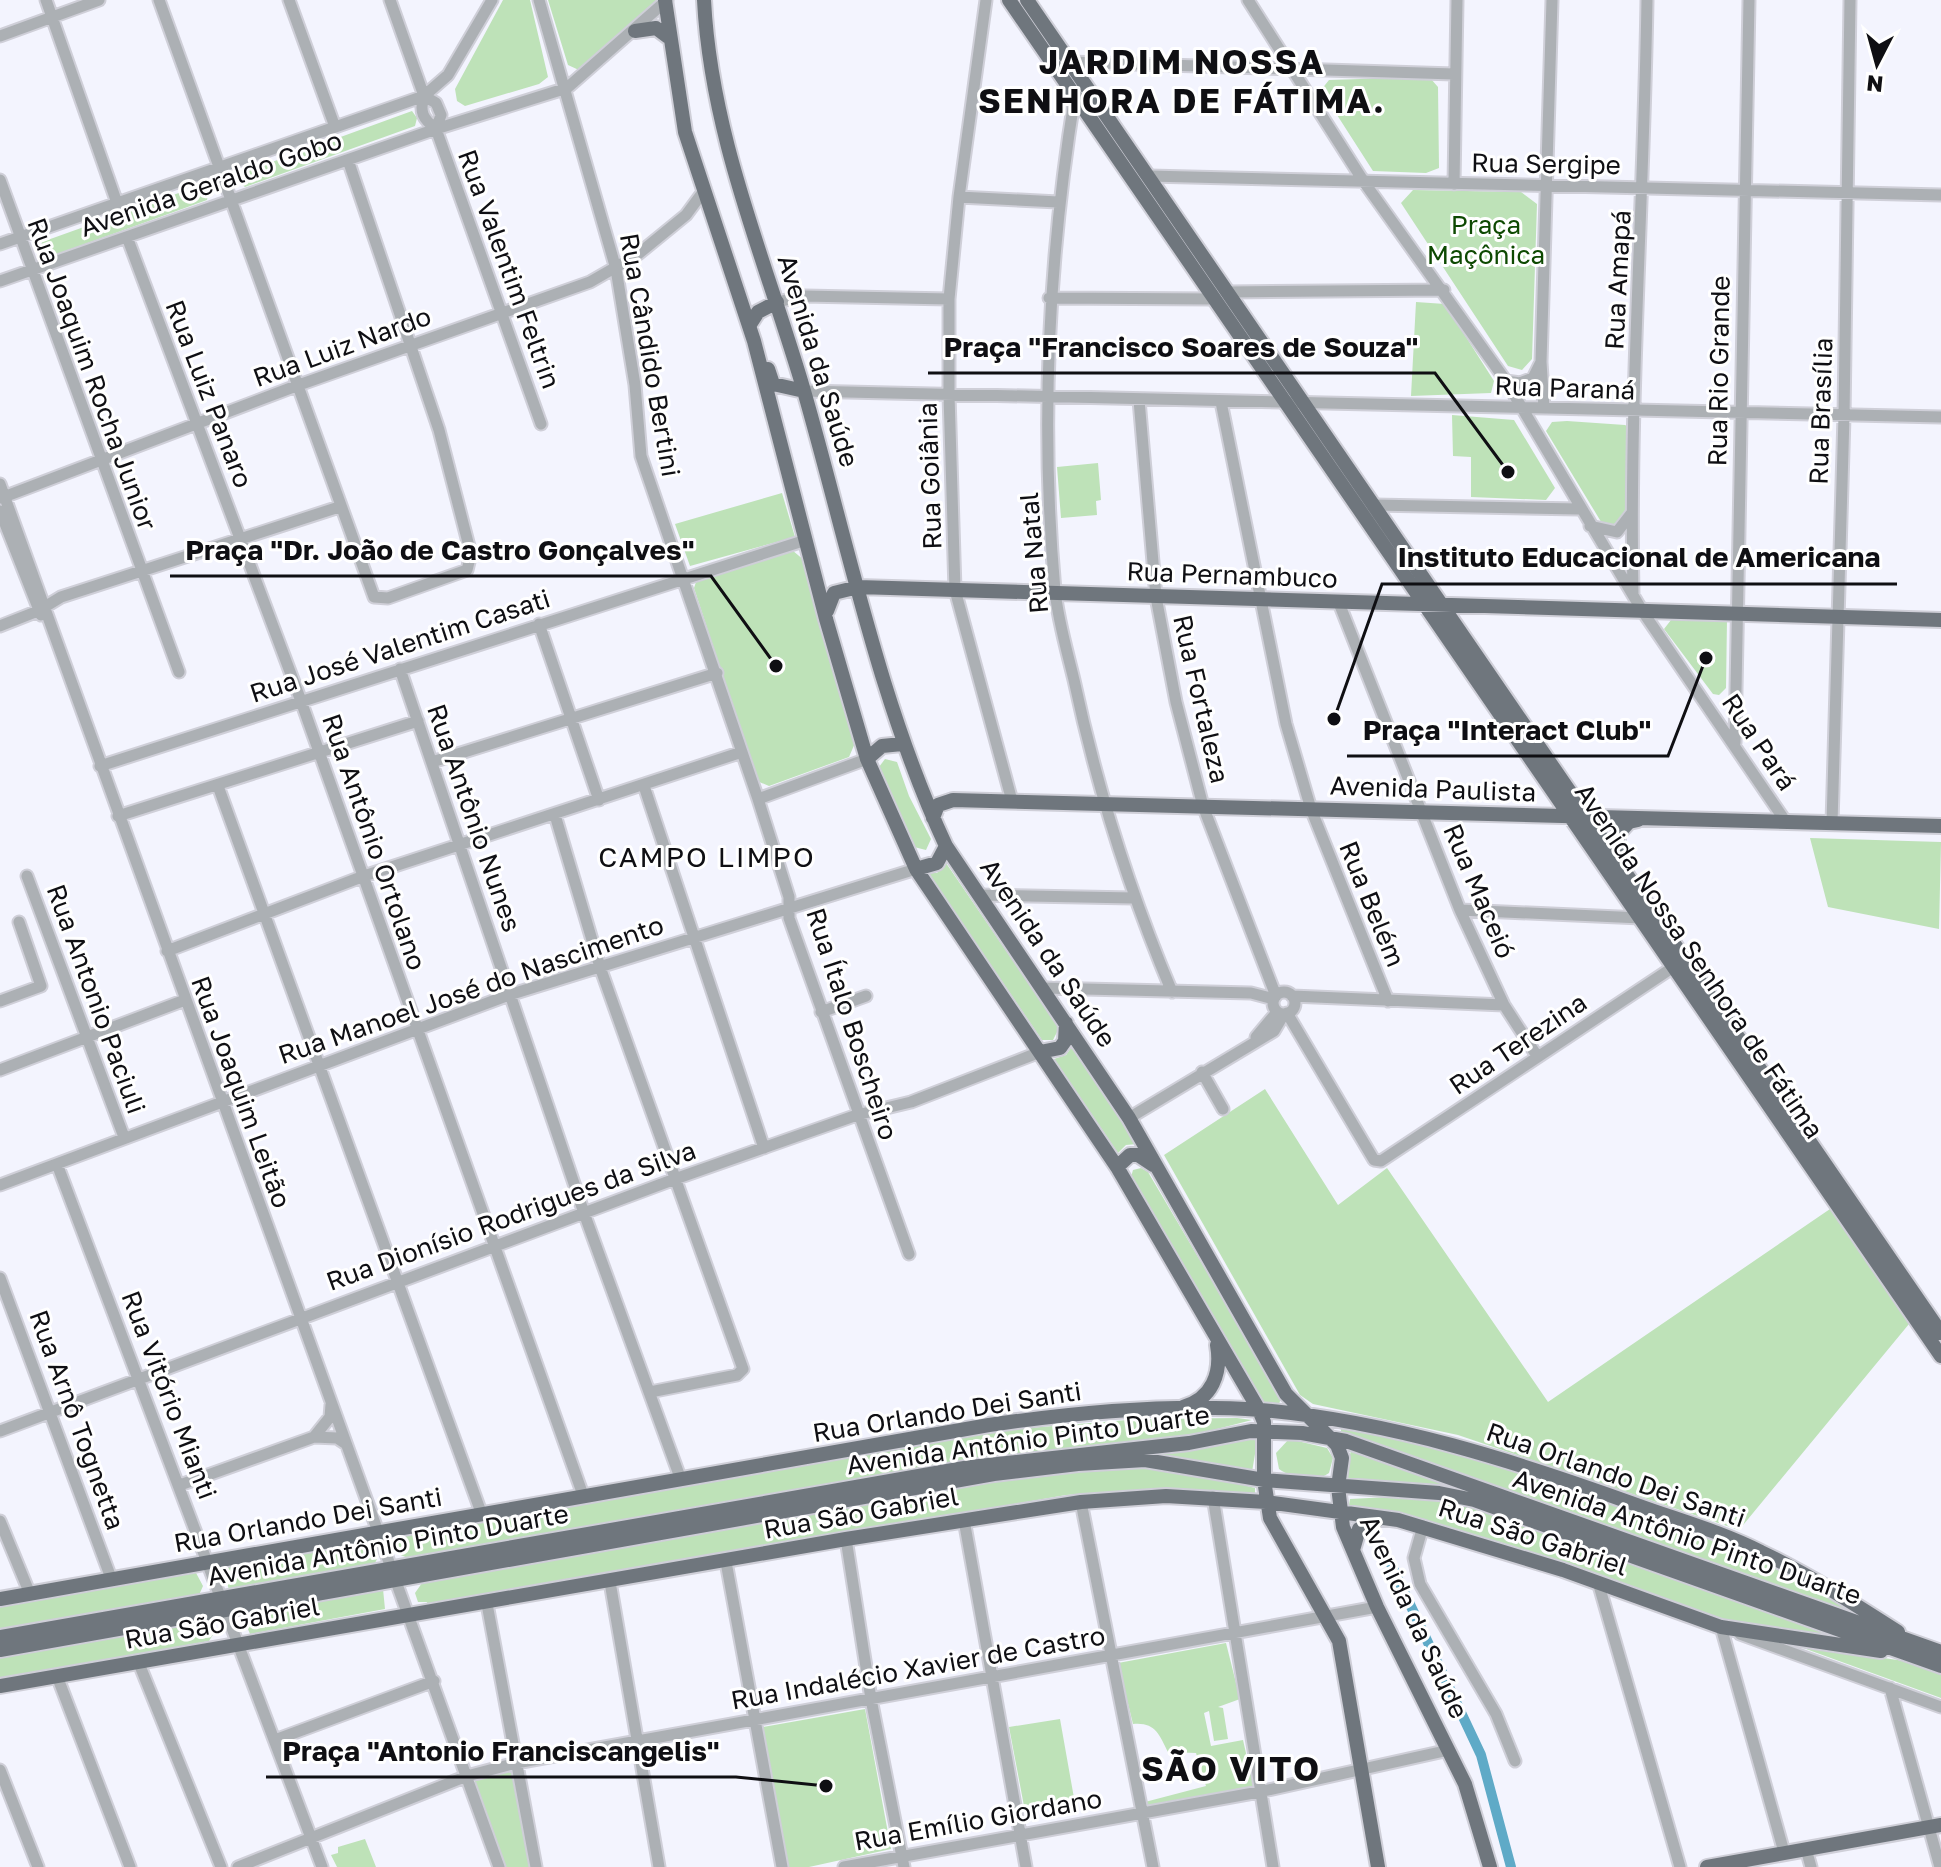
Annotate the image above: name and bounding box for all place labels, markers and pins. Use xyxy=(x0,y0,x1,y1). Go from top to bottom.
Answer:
callout: Praça "Francisco Soares de Souza" xyxy=(928,321,1435,373)
callout: Praça "Dr. João de Castro Gonçalves" xyxy=(170,524,711,576)
callout: Instituto Educacional de Americana xyxy=(1382,532,1897,584)
callout: Praça "Interact Club" xyxy=(1347,704,1668,756)
callout: Praça "Antonio Franciscangelis" xyxy=(266,1725,736,1777)

